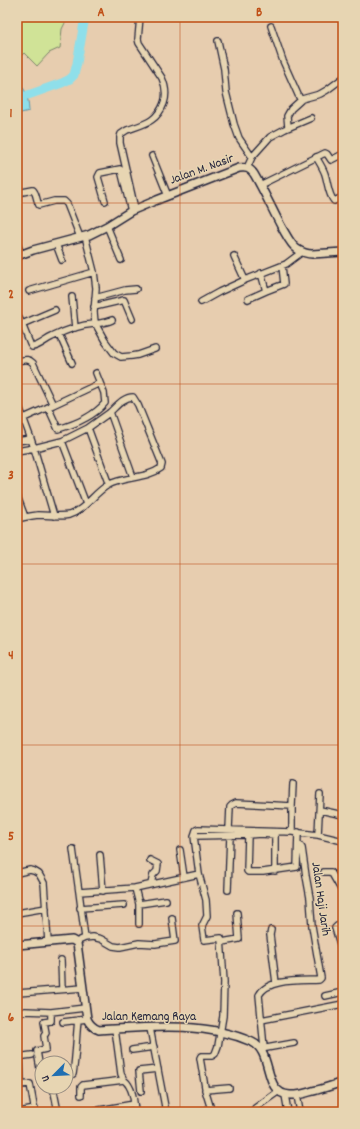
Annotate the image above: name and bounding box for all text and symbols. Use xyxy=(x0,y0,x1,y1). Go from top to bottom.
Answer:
text: A xyxy=(97,4,105,23)
text: B xyxy=(256,4,262,23)
text: 1 xyxy=(10,105,13,124)
street label: Jalan M. Nasir xyxy=(167,150,237,190)
text: 2 xyxy=(8,286,14,305)
text: 3 xyxy=(8,467,14,486)
text: 4 xyxy=(8,647,14,666)
text: 5 xyxy=(8,828,14,847)
street label: Jalan Haji Jarih xyxy=(305,861,335,937)
street label: Jalan Kemang Raya xyxy=(102,1008,197,1027)
text: 6 xyxy=(8,1009,15,1028)
north arrow xyxy=(34,1055,74,1095)
text: U xyxy=(38,1073,55,1084)

